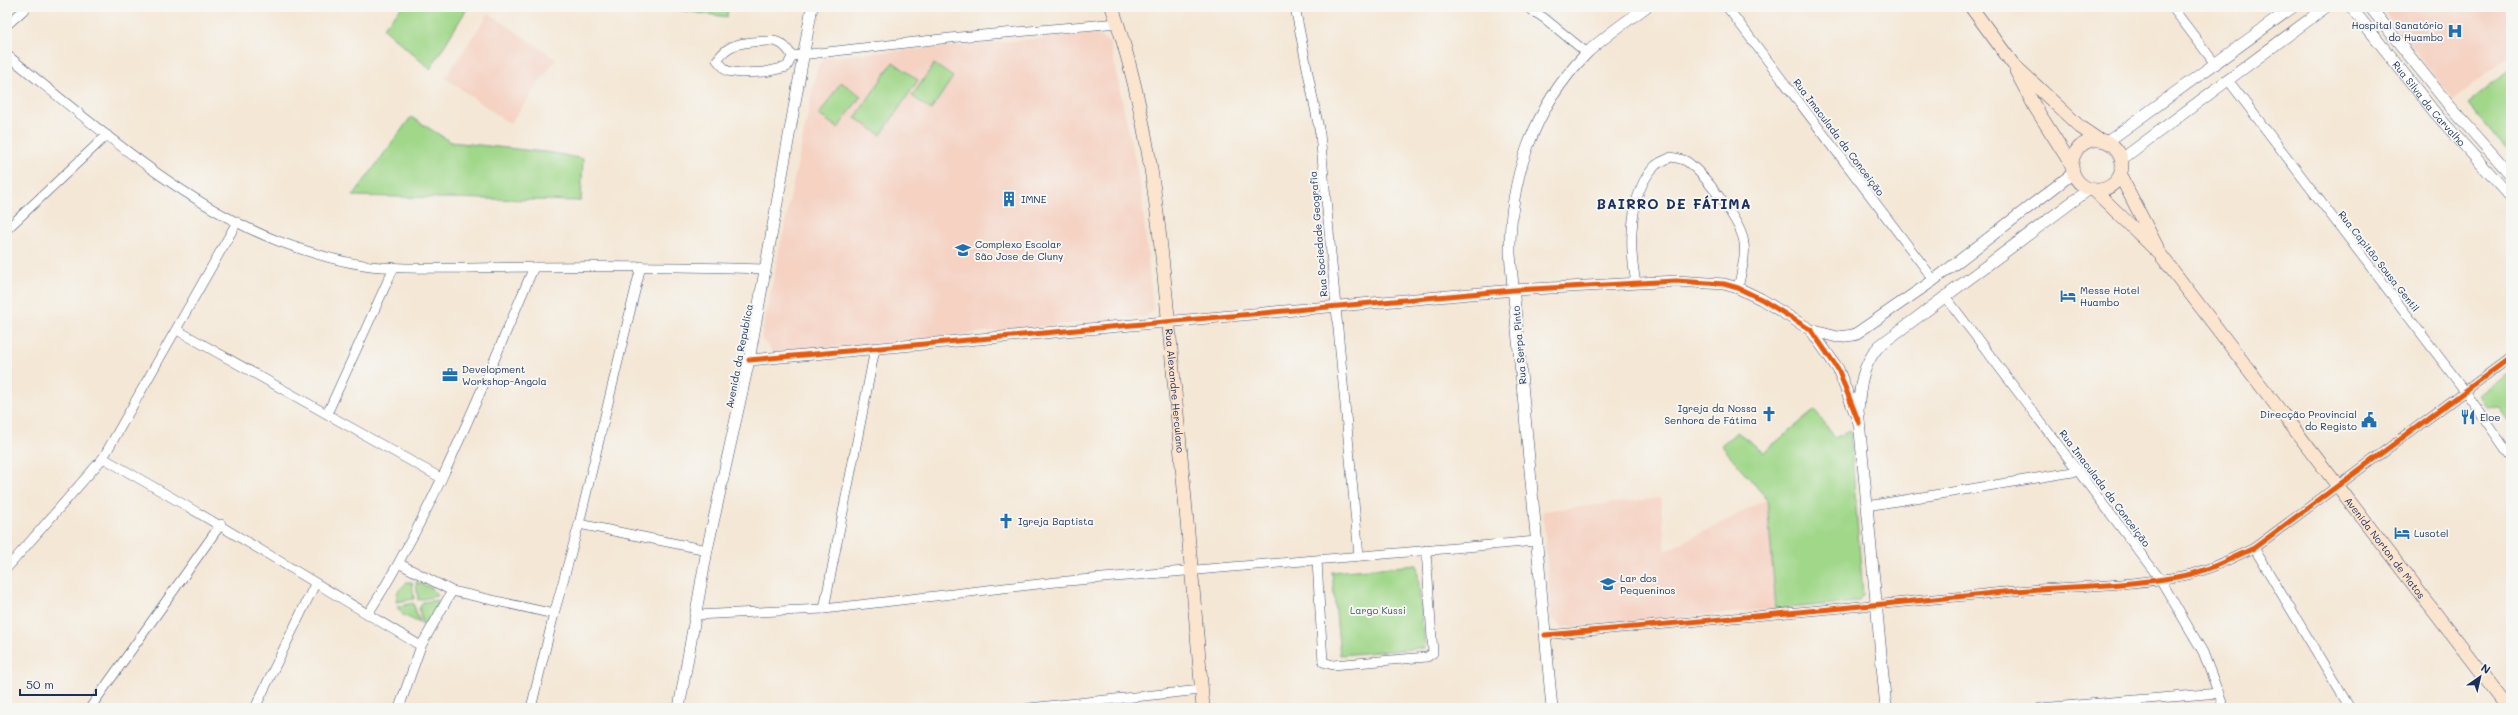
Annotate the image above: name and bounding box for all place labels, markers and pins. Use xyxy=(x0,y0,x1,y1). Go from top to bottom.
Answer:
place label: Hospital Sanatório do Huambo xyxy=(2352,18,2443,44)
hospital icon: Hospital Sanatório do Huambo xyxy=(2446,22,2464,40)
building icon: IMNE xyxy=(1000,190,1018,208)
place label: IMNE xyxy=(1021,192,1047,206)
place label: Complexo Escolar São Jose de Cluny xyxy=(975,237,1063,263)
school or university icon: Complexo Escolar São Jose de Cluny xyxy=(954,241,972,259)
place label: Messe Hotel Huambo xyxy=(2080,283,2139,309)
hotel icon: Messe Hotel Huambo xyxy=(2059,287,2077,305)
place label: Development Workshop-Angola xyxy=(462,362,547,388)
office icon: Development Workshop-Angola xyxy=(441,366,459,384)
place label: Igreja da Nossa Senhora de Fátima xyxy=(1664,401,1757,427)
church icon: Igreja da Nossa Senhora de Fátima xyxy=(1760,405,1778,423)
place label: Direcção Provincial do Registo xyxy=(2260,407,2357,433)
restaurant icon: Eloe xyxy=(2459,408,2477,426)
place label: Eloe xyxy=(2480,410,2500,424)
public building icon: Direcção Provincial do Registo xyxy=(2360,411,2378,429)
church icon: Igreja Baptista xyxy=(997,512,1015,530)
place label: Igreja Baptista xyxy=(1018,514,1094,528)
hotel icon: Lusotel xyxy=(2393,524,2411,542)
place label: Lusotel xyxy=(2414,526,2449,540)
place label: Lar dos Pequeninos xyxy=(1620,571,1675,597)
school or university icon: Lar dos Pequeninos xyxy=(1599,575,1617,593)

